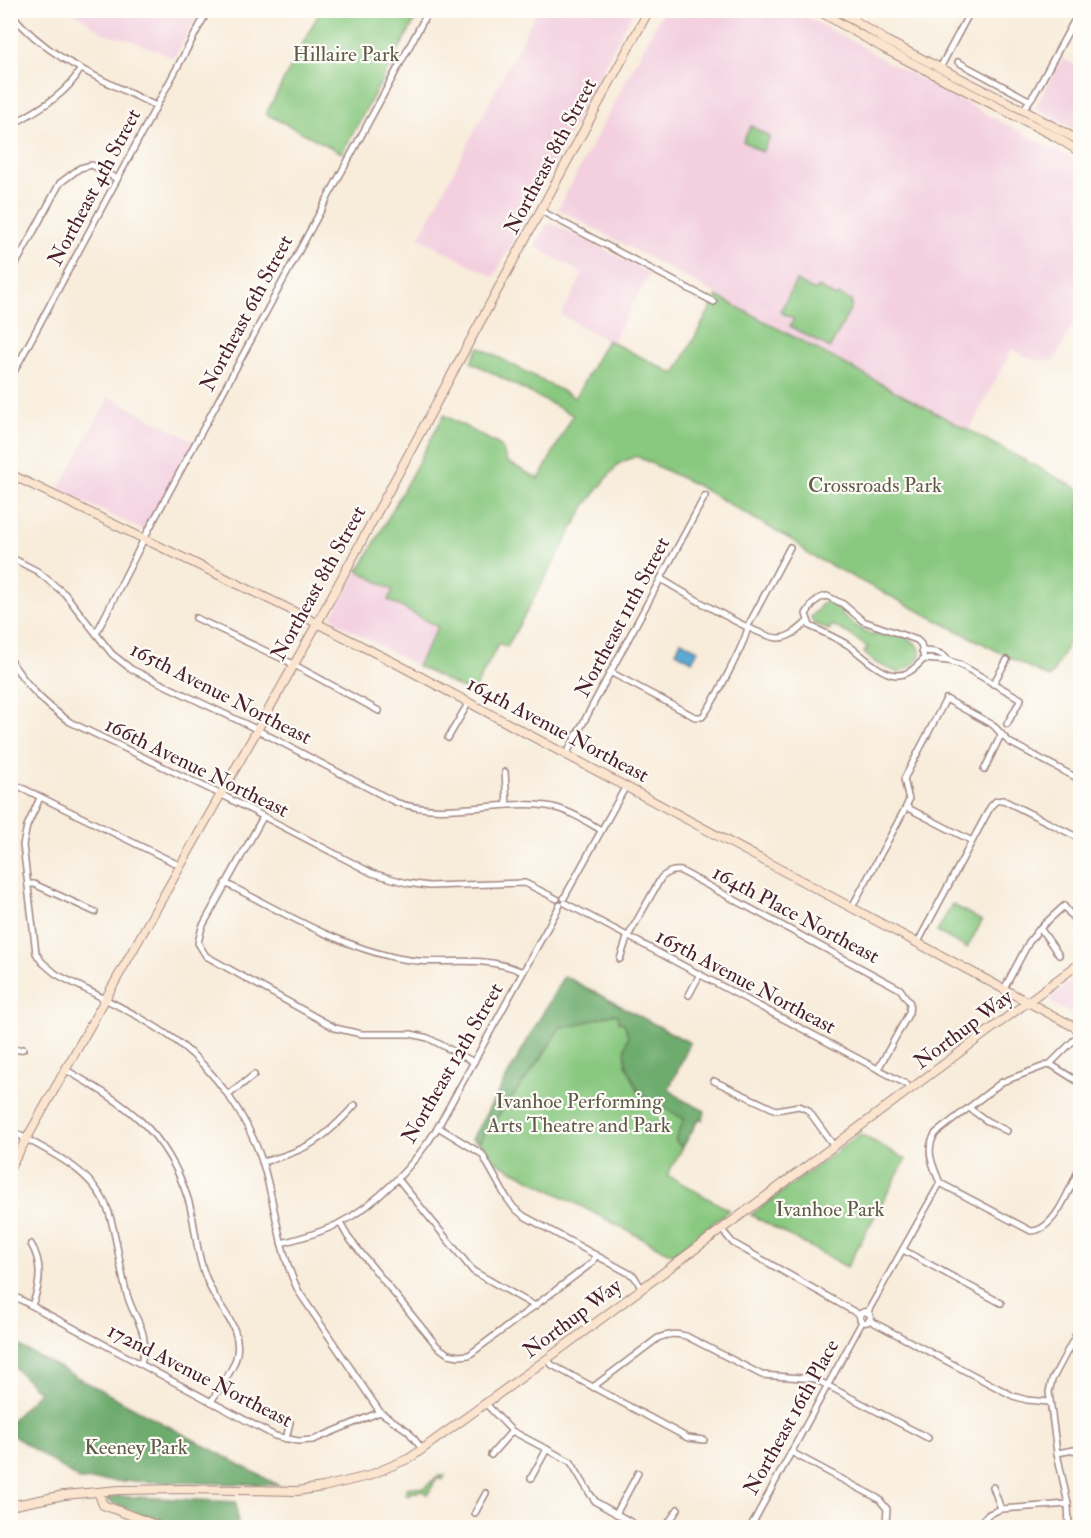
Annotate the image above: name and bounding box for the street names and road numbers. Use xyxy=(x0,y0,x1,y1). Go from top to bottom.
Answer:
street label: Northeast 8th Street xyxy=(498,74,603,239)
street label: Northeast 4th Street xyxy=(42,104,147,270)
street label: Northeast 6th Street xyxy=(194,230,299,396)
street label: Northeast 8th Street xyxy=(265,501,372,665)
street label: Northeast 11th Street xyxy=(569,532,676,702)
street label: 165th Avenue Northeast xyxy=(125,636,316,751)
street label: 164th Avenue Northeast xyxy=(462,670,654,789)
street label: 166th Avenue Northeast xyxy=(100,711,293,824)
street label: 164th Place Northeast xyxy=(708,859,884,970)
street label: 165th Avenue Northeast xyxy=(651,923,841,1040)
street label: Northeast 12th Street xyxy=(396,978,509,1148)
street label: Northup Way xyxy=(908,983,1019,1075)
street label: Northup Way xyxy=(517,1272,628,1364)
street label: 172nd Avenue Northeast xyxy=(103,1317,297,1434)
street label: Northeast 16th Place xyxy=(738,1335,845,1500)

